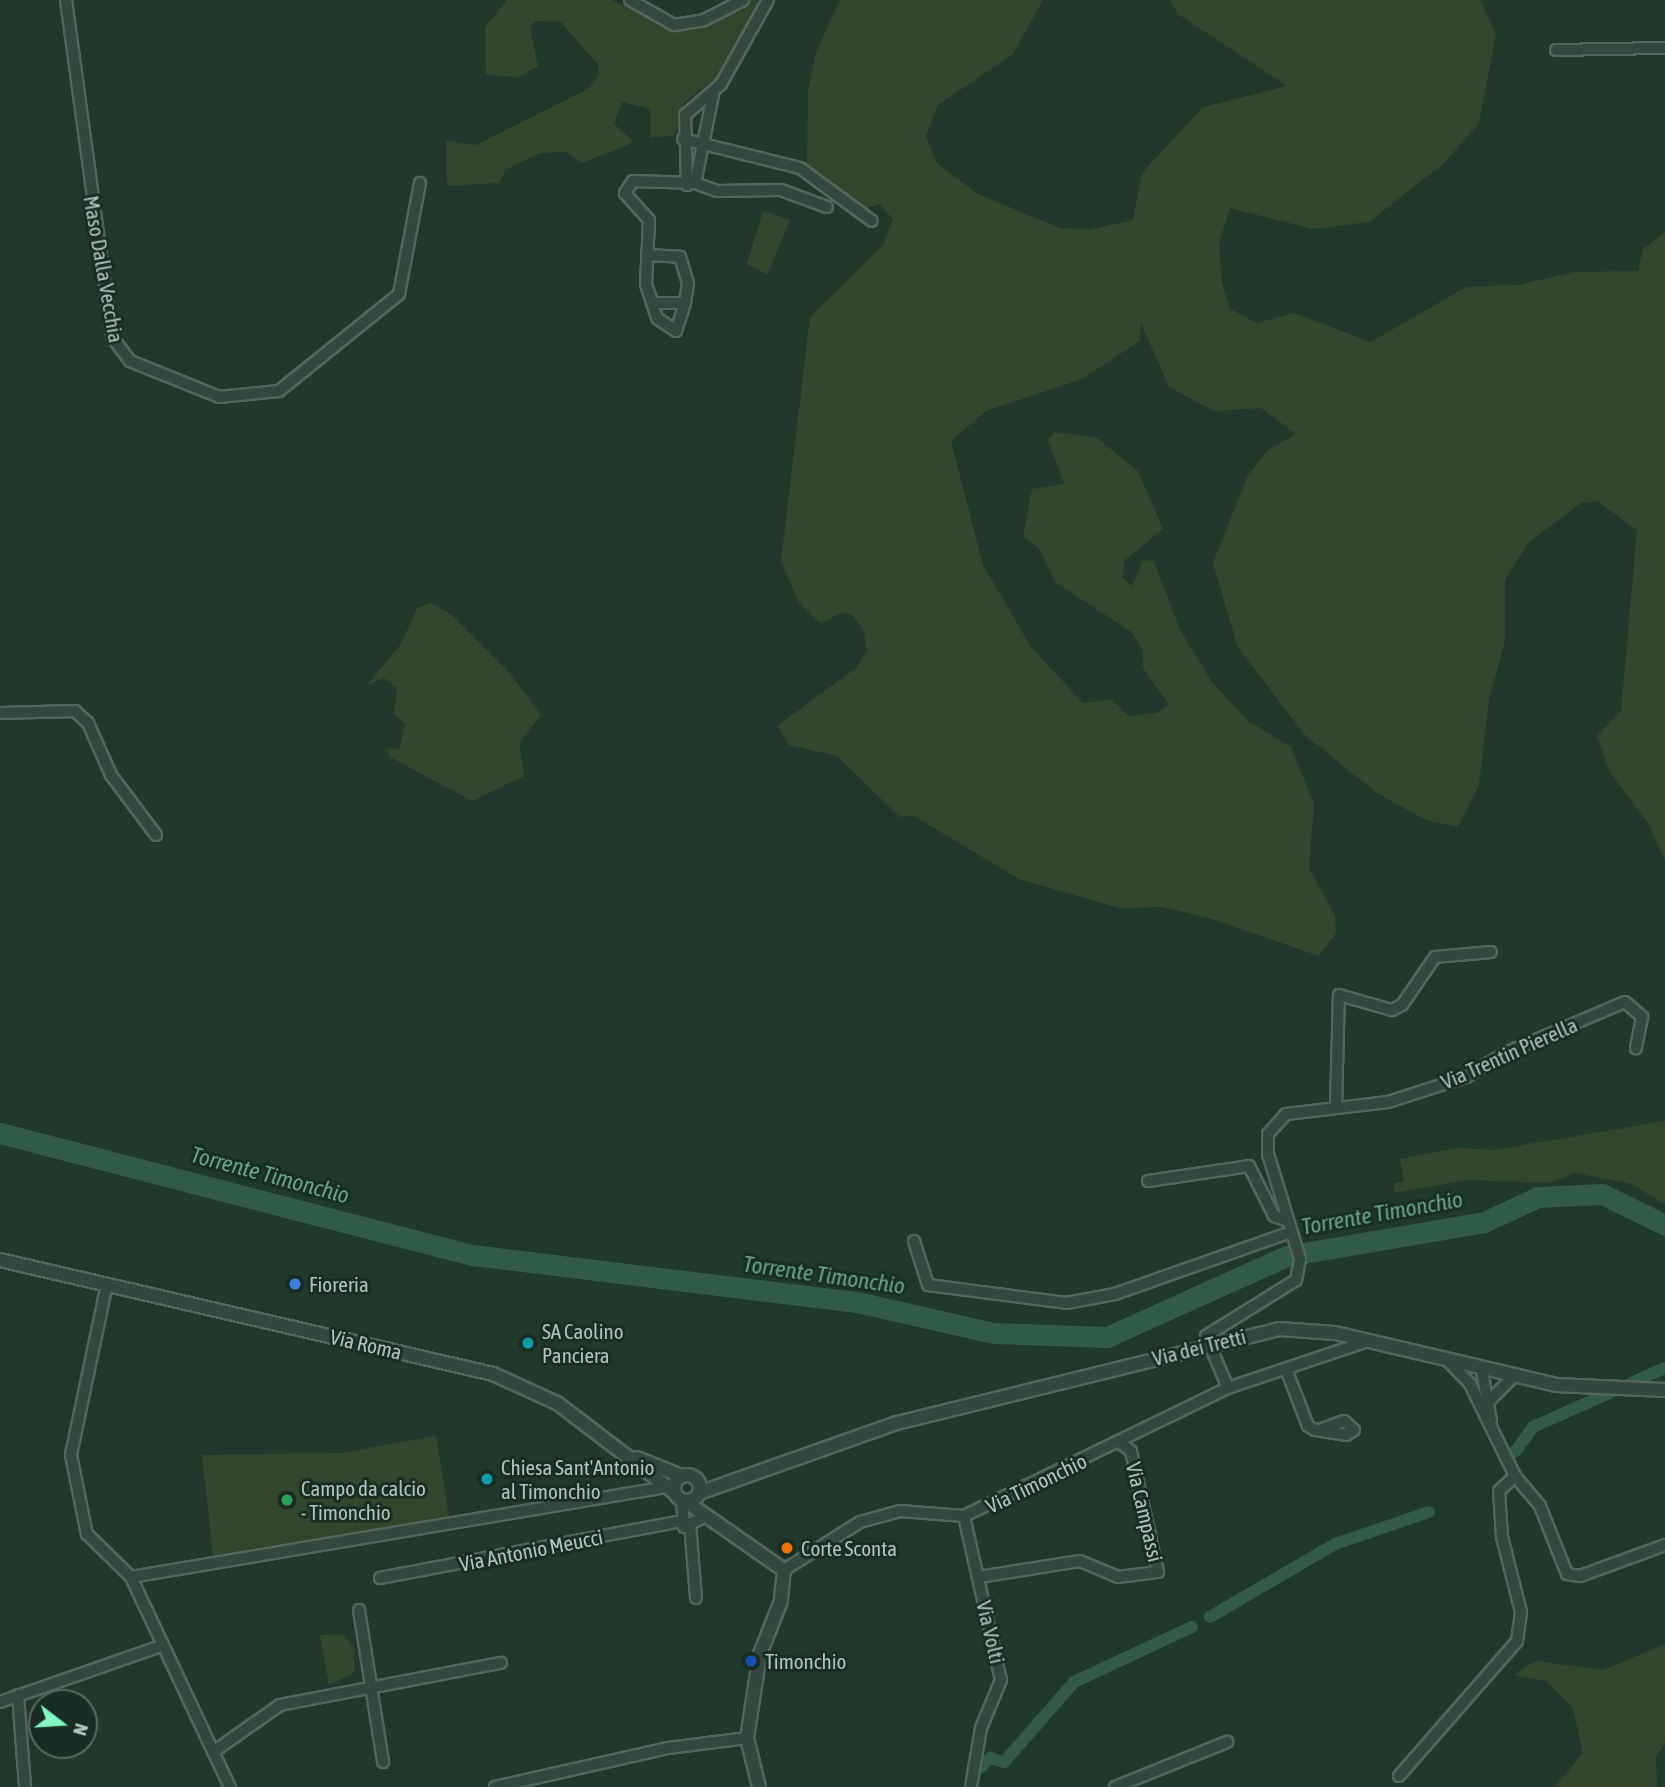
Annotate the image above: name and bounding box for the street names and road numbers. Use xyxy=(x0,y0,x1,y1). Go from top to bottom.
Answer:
street label: Maso Dalla Vecchia xyxy=(79,194,129,344)
street label: Via Trentin Pierella xyxy=(1437,1012,1581,1094)
street label: Via dei Tretti xyxy=(1150,1323,1248,1371)
street label: Via Roma xyxy=(328,1324,404,1364)
street label: Via Timonchio xyxy=(981,1448,1091,1518)
street label: Via Campassi xyxy=(1121,1460,1169,1564)
street label: Via Antonio Meucci xyxy=(457,1524,605,1576)
street label: Via Volti xyxy=(972,1598,1010,1666)

